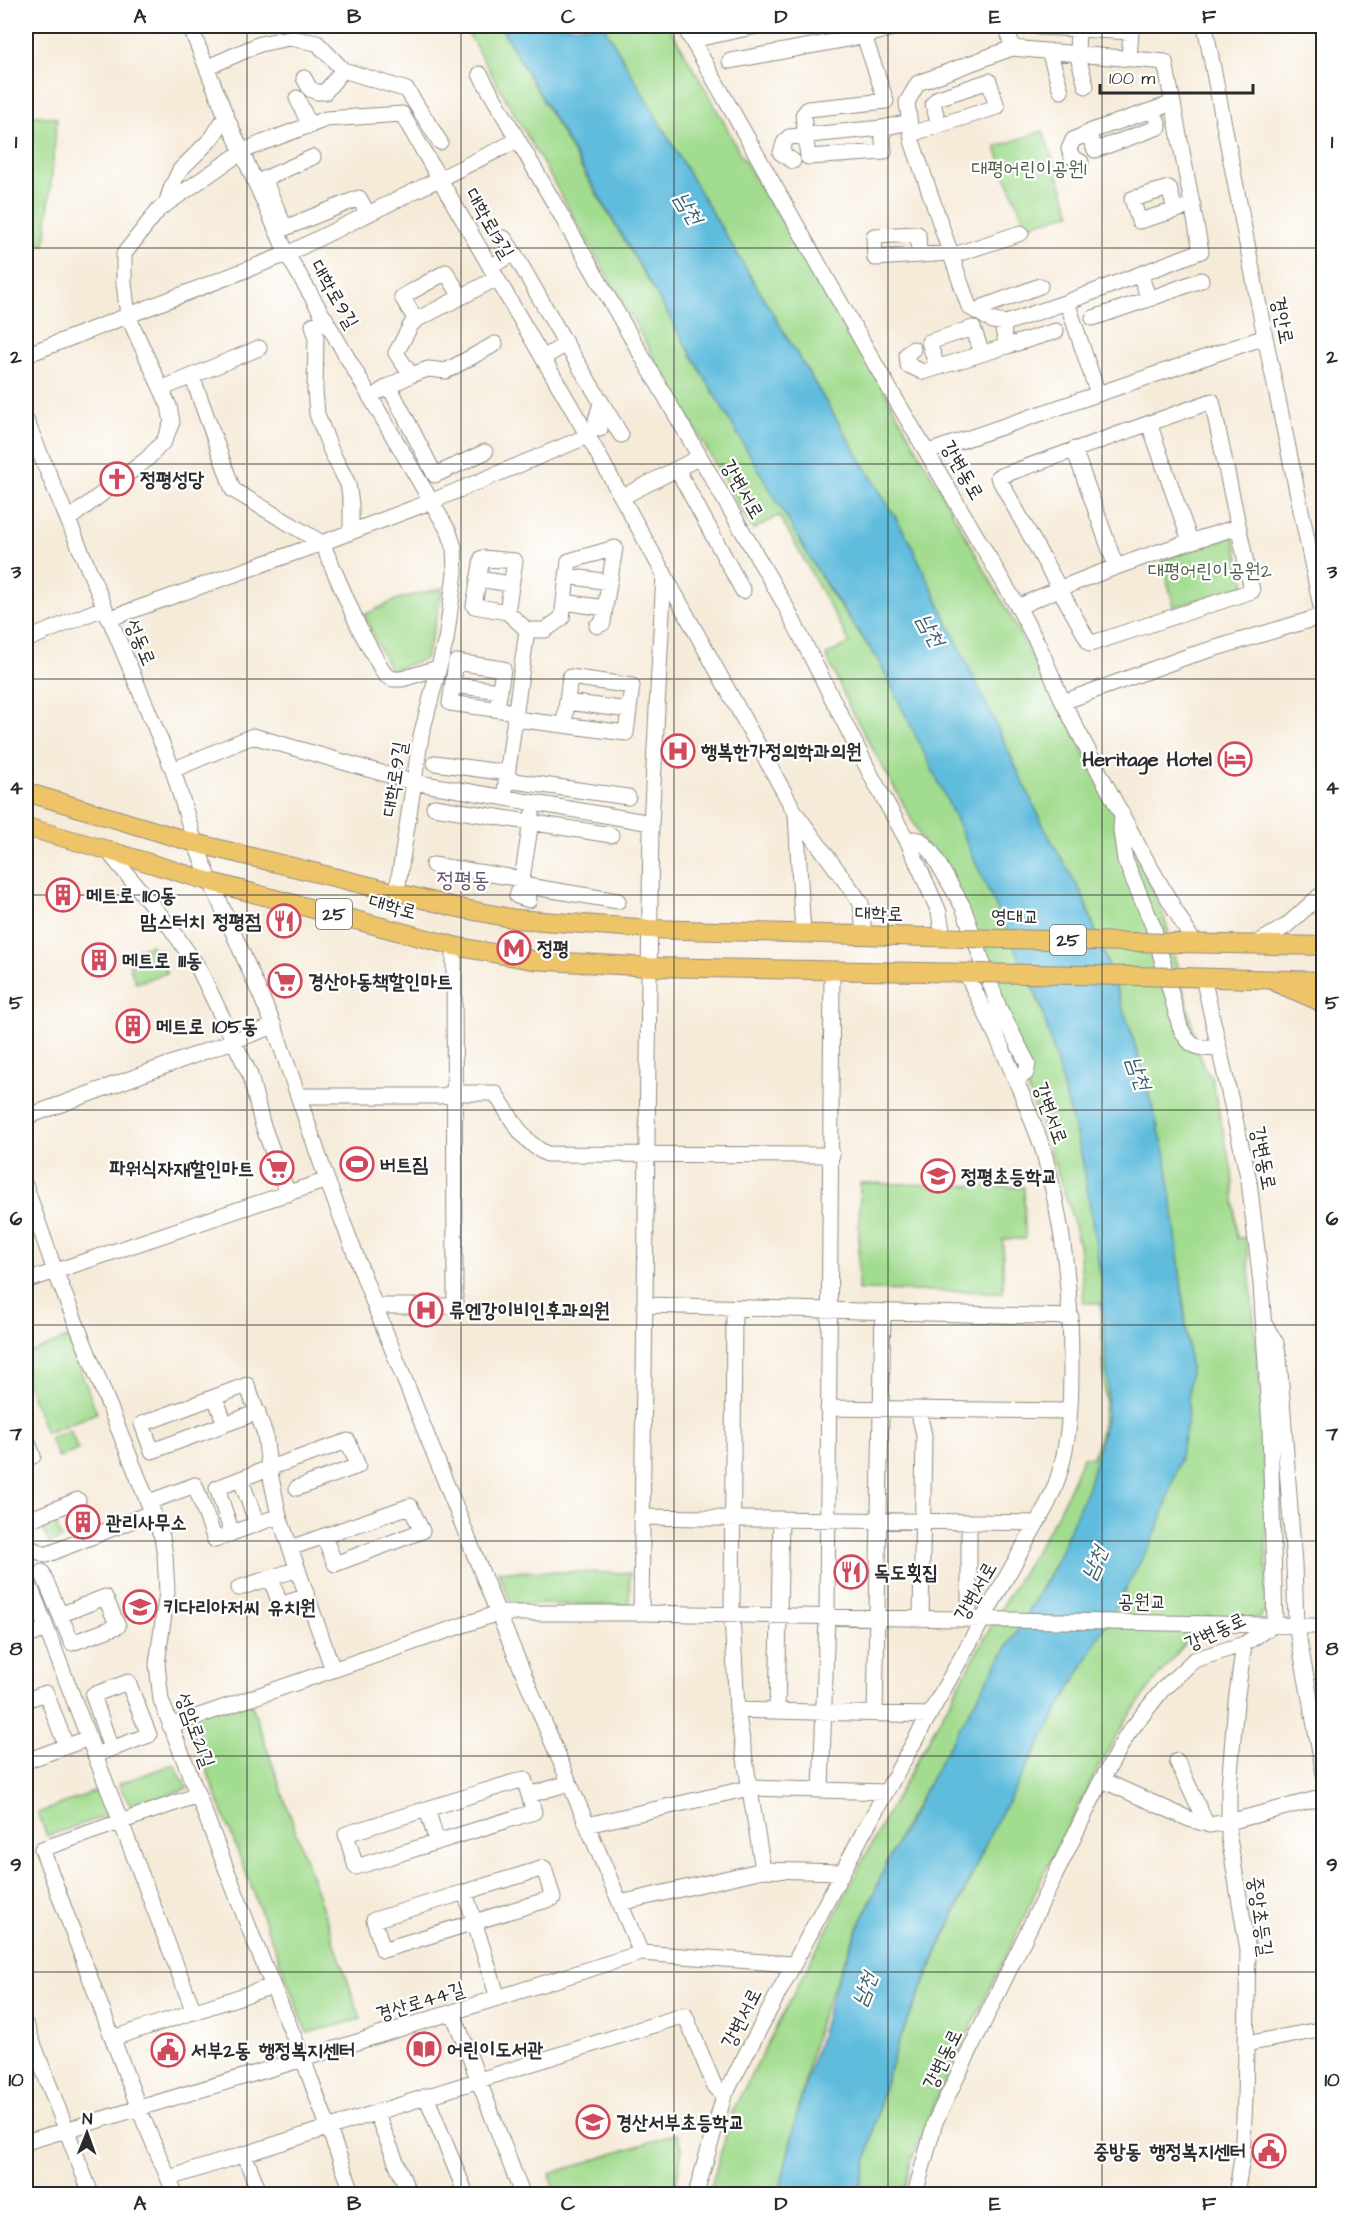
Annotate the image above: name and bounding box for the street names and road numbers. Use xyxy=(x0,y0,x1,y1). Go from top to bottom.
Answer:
street label: 대학로13길 xyxy=(458,183,521,264)
street label: 대학로9길 xyxy=(303,255,365,334)
street label: 경안로 xyxy=(1264,294,1300,347)
street label: 강변동로 xyxy=(934,436,990,505)
street label: 강변서로 xyxy=(714,455,770,524)
street label: 성동로 xyxy=(118,615,162,670)
street label: 대학로9길 xyxy=(375,740,415,819)
street label: 대학로 xyxy=(366,887,420,927)
road number: 25 xyxy=(316,899,352,929)
street label: 대학로 xyxy=(855,900,903,928)
street label: 영대교 xyxy=(991,903,1039,931)
road number: 25 xyxy=(1050,925,1086,955)
street label: 강변서로 xyxy=(1026,1078,1074,1148)
street label: 강변동로 xyxy=(1243,1124,1283,1192)
street label: 강변서로 xyxy=(948,1557,1004,1626)
street label: 공원교 xyxy=(1118,1588,1166,1616)
street label: 강변동로 xyxy=(1180,1606,1251,1658)
street label: 성암로21길 xyxy=(168,1689,222,1772)
street label: 중앙초등길 xyxy=(1241,1874,1279,1958)
street label: 경산로44길 xyxy=(372,1975,468,2029)
street label: 강변서로 xyxy=(715,1983,769,2053)
street label: 강변동로 xyxy=(916,2024,970,2095)

